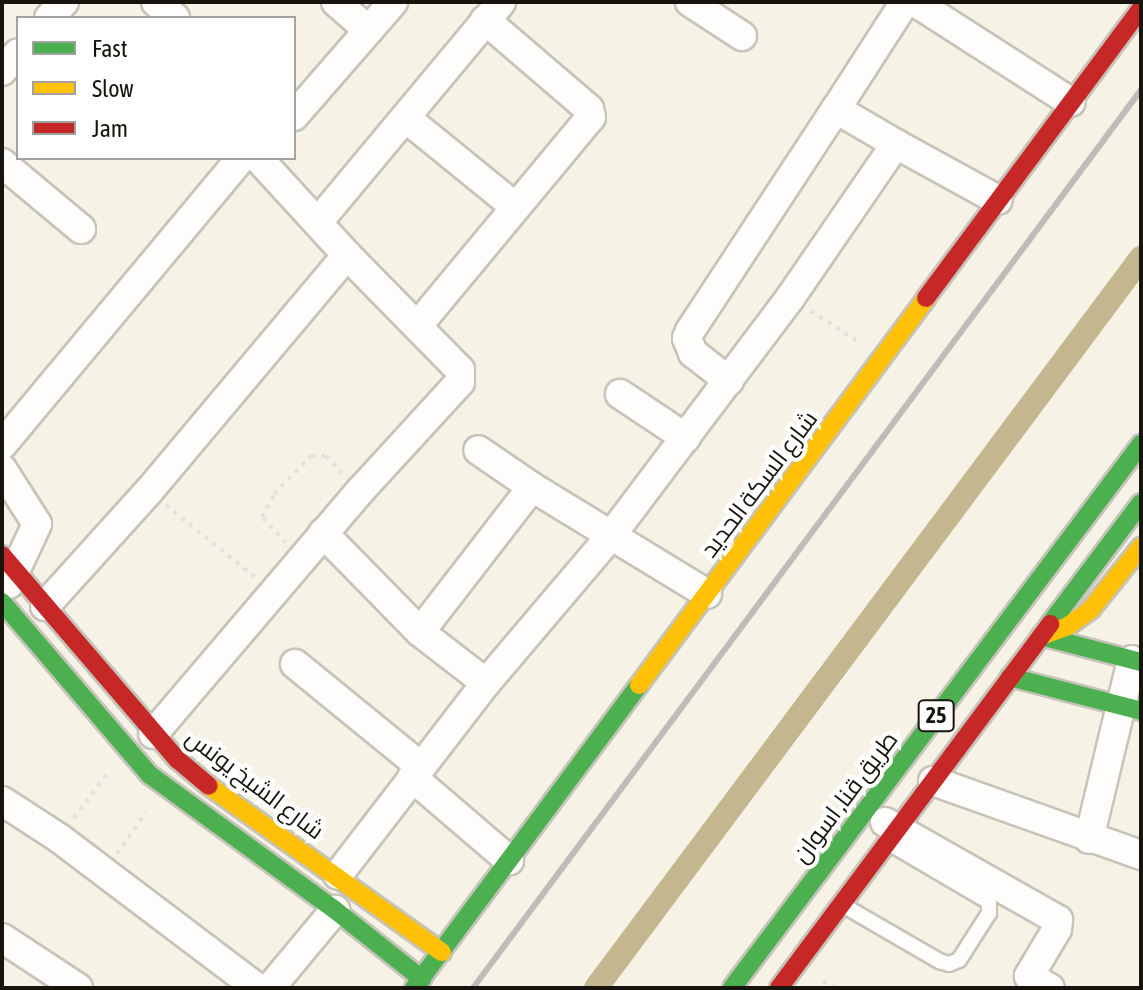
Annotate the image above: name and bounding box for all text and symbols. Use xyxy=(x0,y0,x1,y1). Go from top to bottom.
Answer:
legend xyxy=(16,16,296,160)
text: Fast xyxy=(92,35,128,62)
text: Slow xyxy=(92,75,134,102)
text: Jam xyxy=(92,115,128,142)
street label: شارع السكة الحديد xyxy=(695,405,823,563)
road number: 25 xyxy=(916,698,956,734)
street label: شارع الشيخ يونس xyxy=(180,723,330,845)
street label: طريق قنا, اسوان xyxy=(786,726,904,868)

